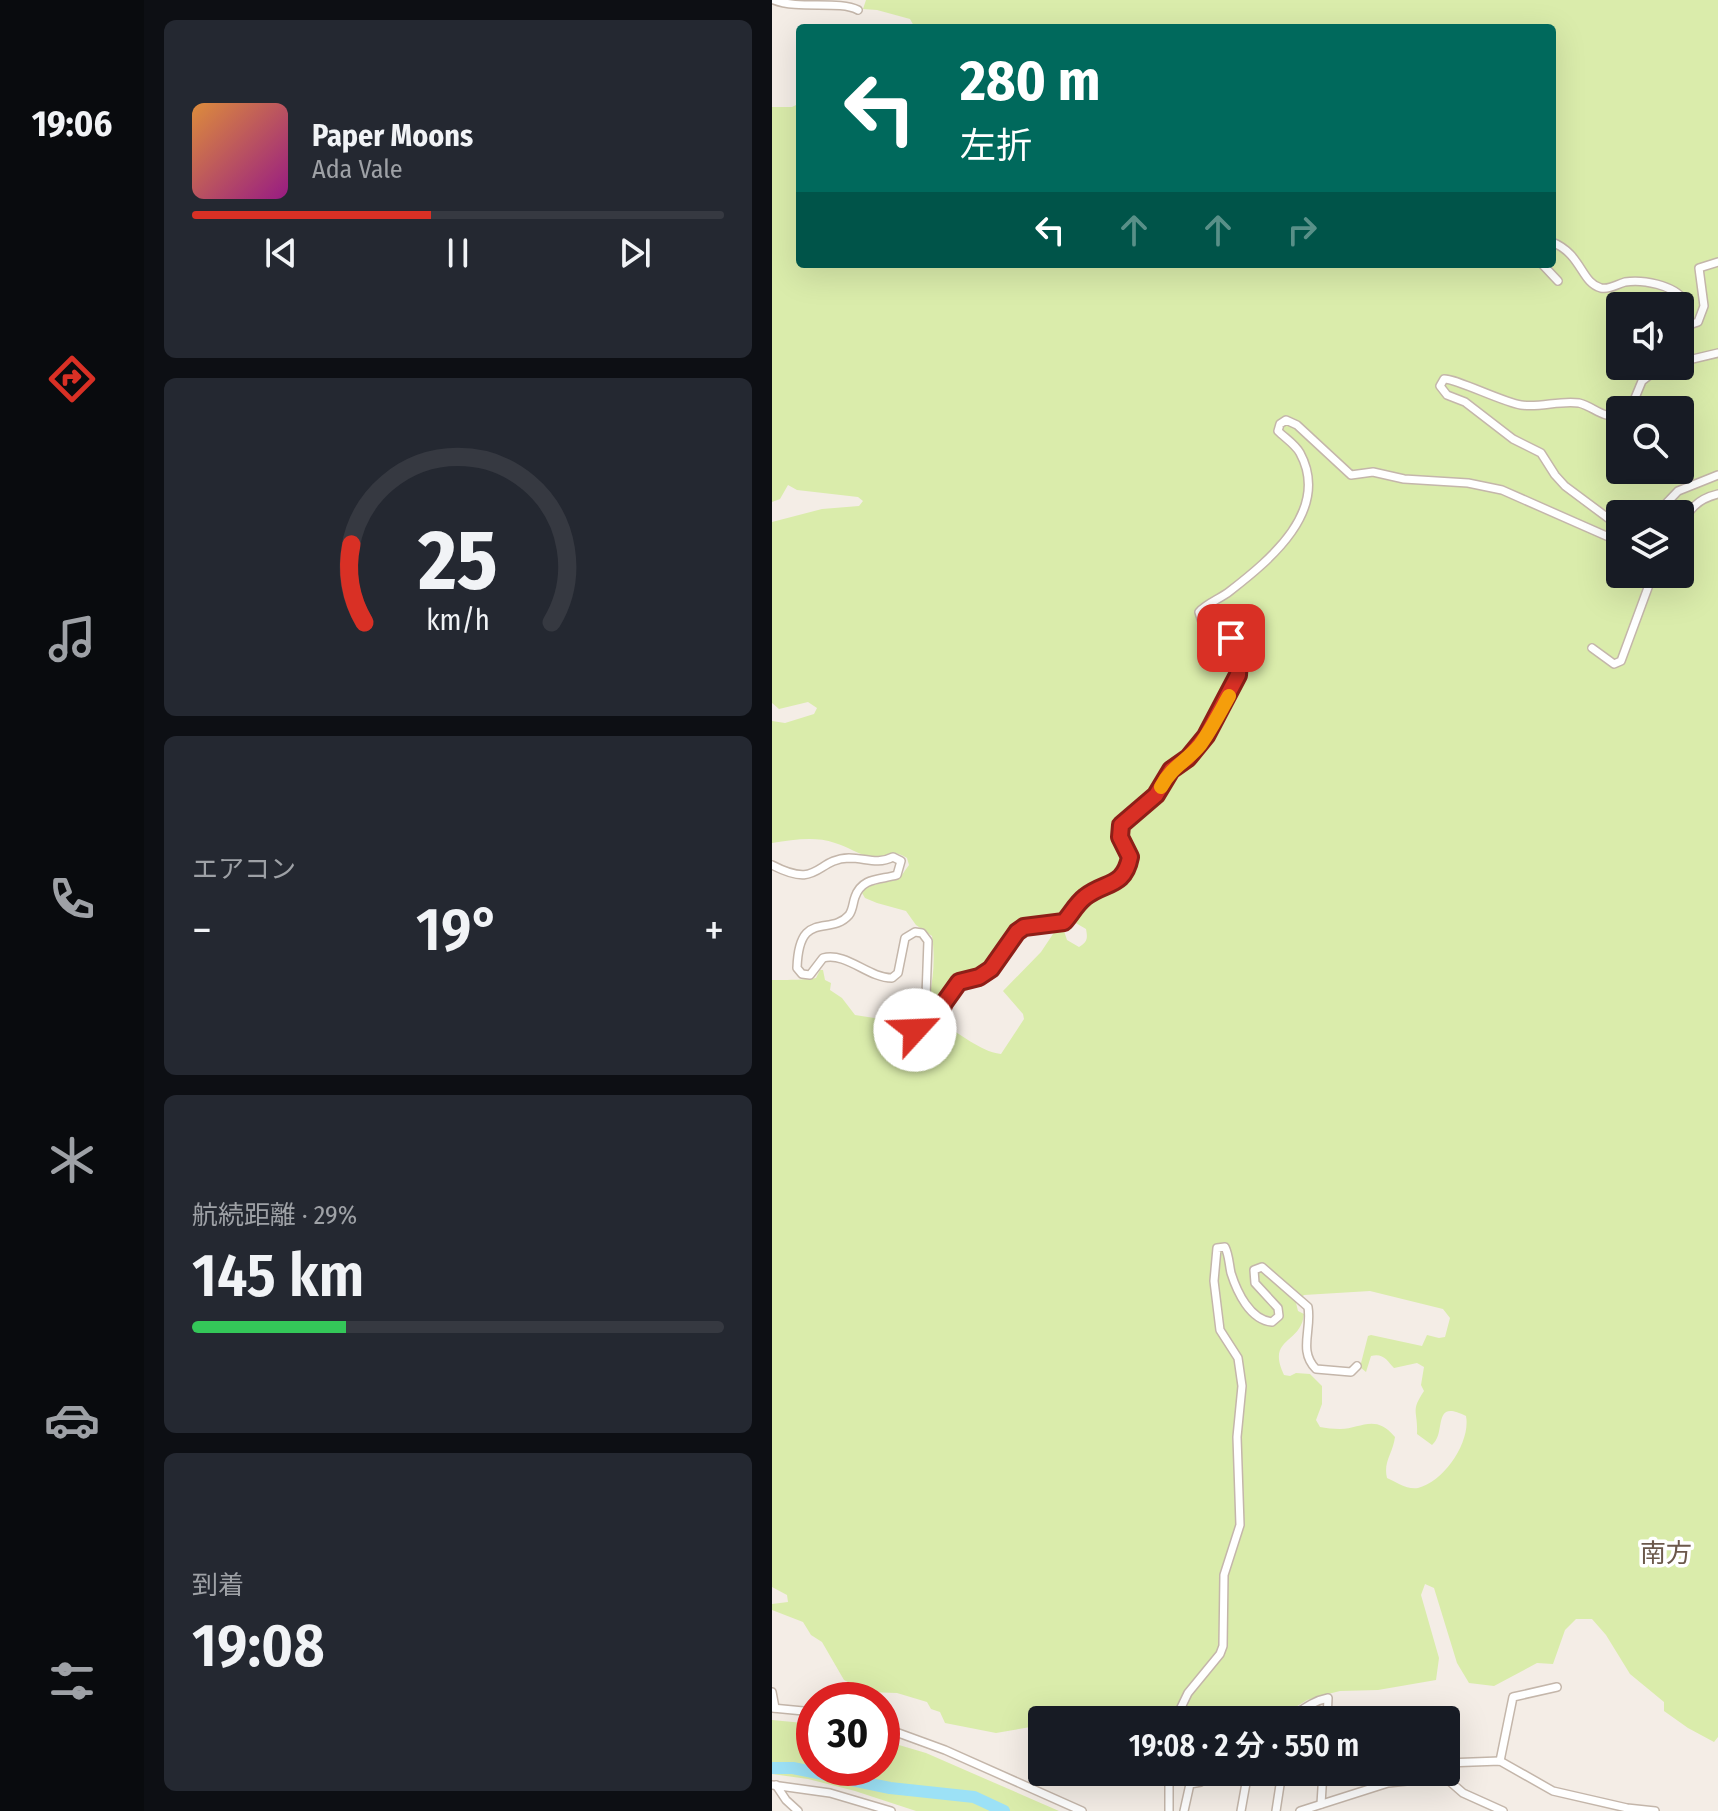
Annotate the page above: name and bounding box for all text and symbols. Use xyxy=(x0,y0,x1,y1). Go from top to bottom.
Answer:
text: 280 m xyxy=(960,48,1100,115)
icon: left xyxy=(828,56,932,160)
text: 19:06 xyxy=(32,102,112,146)
text: Paper Moons xyxy=(312,118,473,154)
text: 左折 xyxy=(960,124,1032,168)
text: Ada Vale xyxy=(312,154,403,185)
icon: left xyxy=(1028,208,1072,252)
icon: ahead xyxy=(1112,208,1156,252)
icon: ahead xyxy=(1196,208,1240,252)
icon: right xyxy=(1280,208,1324,252)
icon: previous xyxy=(259,231,303,275)
icon: pause xyxy=(436,231,480,275)
icon: next xyxy=(613,231,657,275)
map controls xyxy=(1606,292,1694,588)
button: sound xyxy=(1606,292,1694,380)
icon: directions xyxy=(44,351,100,407)
button: search xyxy=(1606,396,1694,484)
button: layers xyxy=(1606,500,1694,588)
text: 25 xyxy=(417,511,498,611)
text: km/h xyxy=(426,603,490,638)
pin xyxy=(1197,604,1265,672)
icon: music xyxy=(44,611,100,667)
icon: arrive xyxy=(1209,616,1253,660)
text: エアコン xyxy=(192,854,296,885)
icon: phone xyxy=(44,871,100,927)
text: 19° xyxy=(416,894,500,966)
text: − xyxy=(192,904,212,957)
text: + xyxy=(704,904,724,957)
position arrow xyxy=(873,988,957,1072)
icon: climate xyxy=(44,1132,100,1188)
text: 航続距離 · 29% xyxy=(192,1200,357,1231)
text: 145 km xyxy=(192,1240,364,1312)
icon: car xyxy=(44,1392,100,1448)
district label: 南方 xyxy=(1640,1538,1692,1569)
text: 到着 xyxy=(192,1570,244,1601)
text: 19:08 xyxy=(192,1610,325,1682)
icon: filters xyxy=(44,1653,100,1709)
speed limit sign: 30 xyxy=(796,1682,900,1786)
text: 19:08 · 2 分 · 550 m xyxy=(1129,1728,1359,1764)

